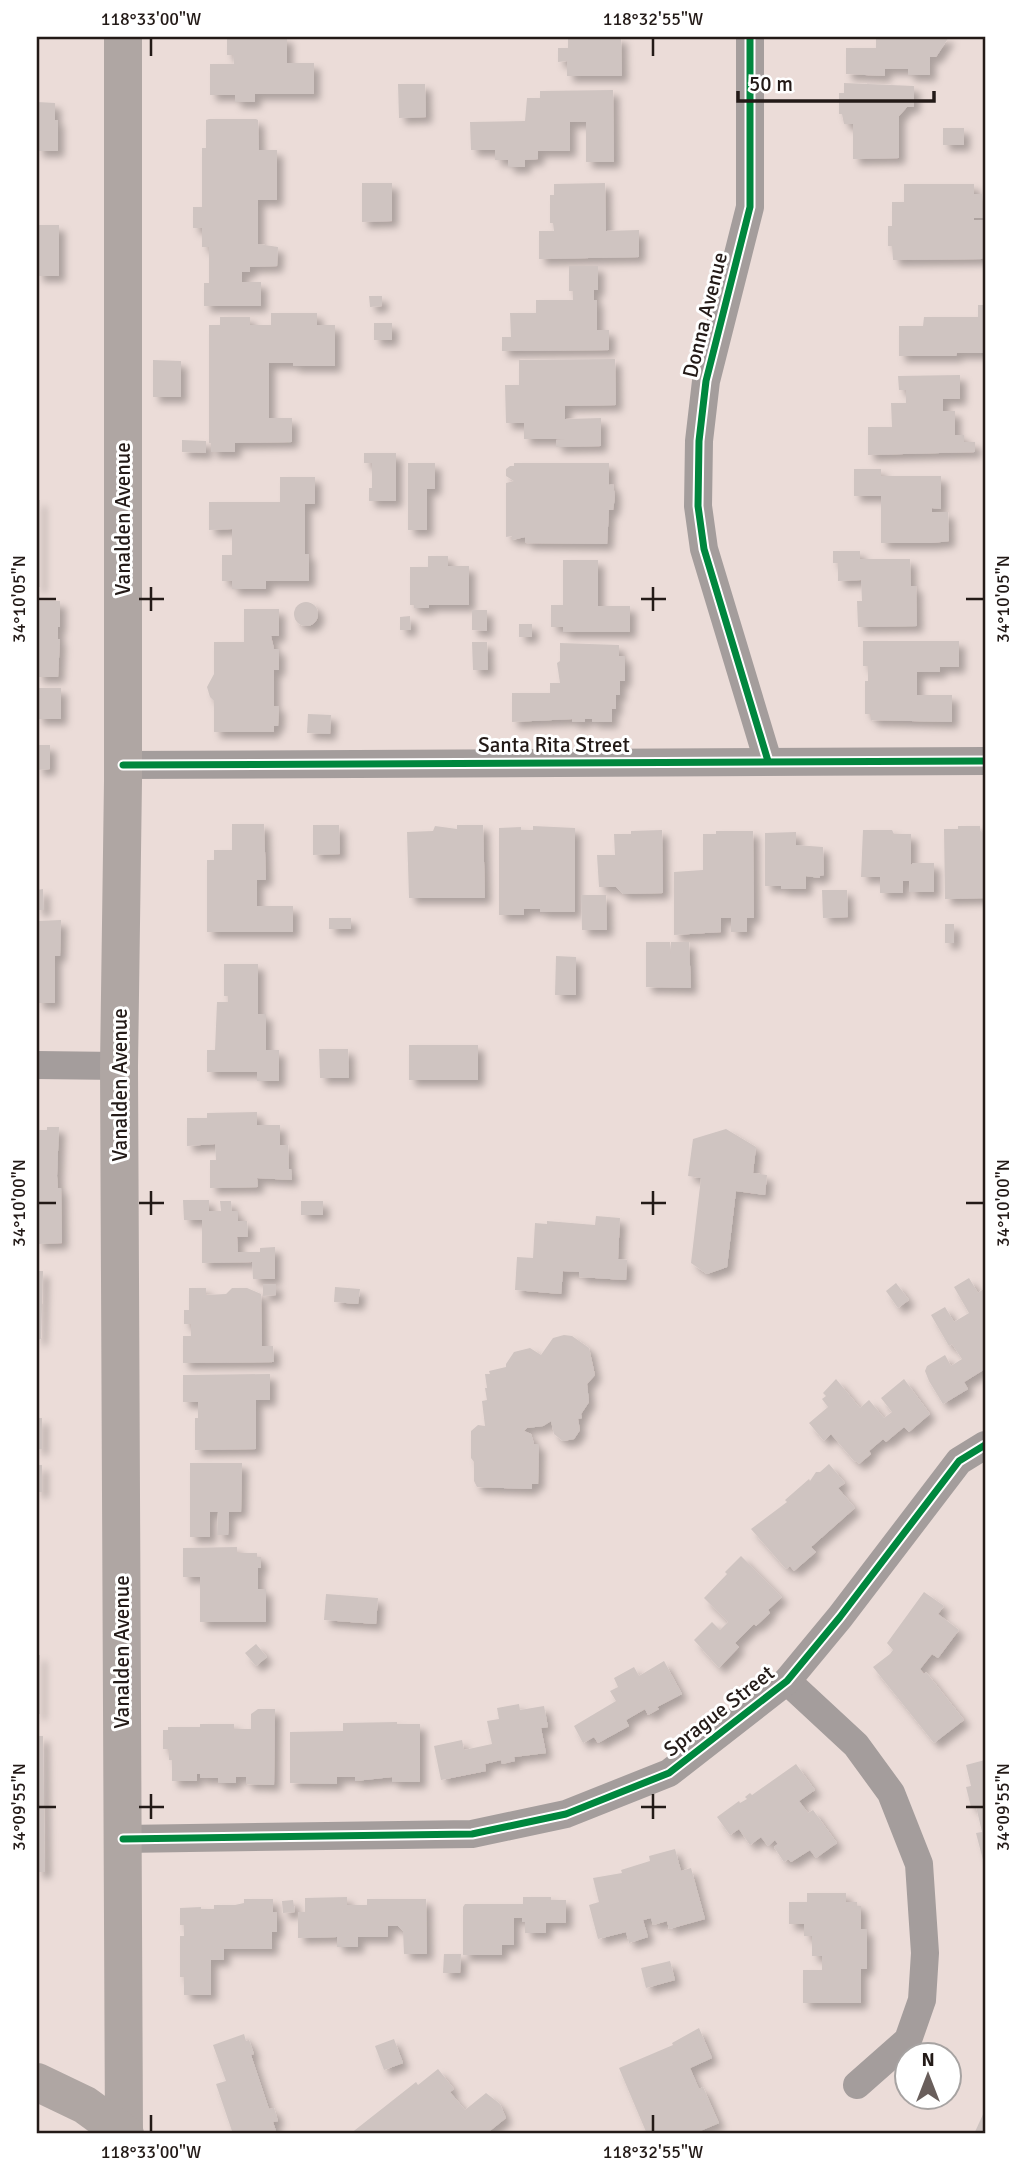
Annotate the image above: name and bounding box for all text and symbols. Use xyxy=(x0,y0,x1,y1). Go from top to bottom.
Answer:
text: 118°33'00"W xyxy=(101,8,201,30)
text: 118°32'55"W xyxy=(603,8,703,30)
scale bar xyxy=(738,60,934,104)
text: 50 m xyxy=(749,71,793,97)
street label: Donna Avenue xyxy=(677,250,733,380)
street label: Vanalden Avenue xyxy=(110,442,136,596)
text: 34°10'05"N xyxy=(8,555,30,643)
text: 34°10'05"N xyxy=(992,555,1014,643)
street label: Santa Rita Street xyxy=(478,732,630,758)
street label: Vanalden Avenue xyxy=(107,1008,133,1162)
text: 34°10'00"N xyxy=(8,1159,30,1247)
text: 34°10'00"N xyxy=(992,1159,1014,1247)
street label: Vanalden Avenue xyxy=(109,1575,135,1729)
street label: Sprague Street xyxy=(658,1660,780,1762)
text: 34°09'55"N xyxy=(8,1763,30,1851)
text: 34°09'55"N xyxy=(992,1763,1014,1851)
north arrow xyxy=(892,2042,962,2112)
text: N xyxy=(921,2048,935,2072)
text: 118°33'00"W xyxy=(101,2141,201,2163)
text: 118°32'55"W xyxy=(603,2141,703,2163)

